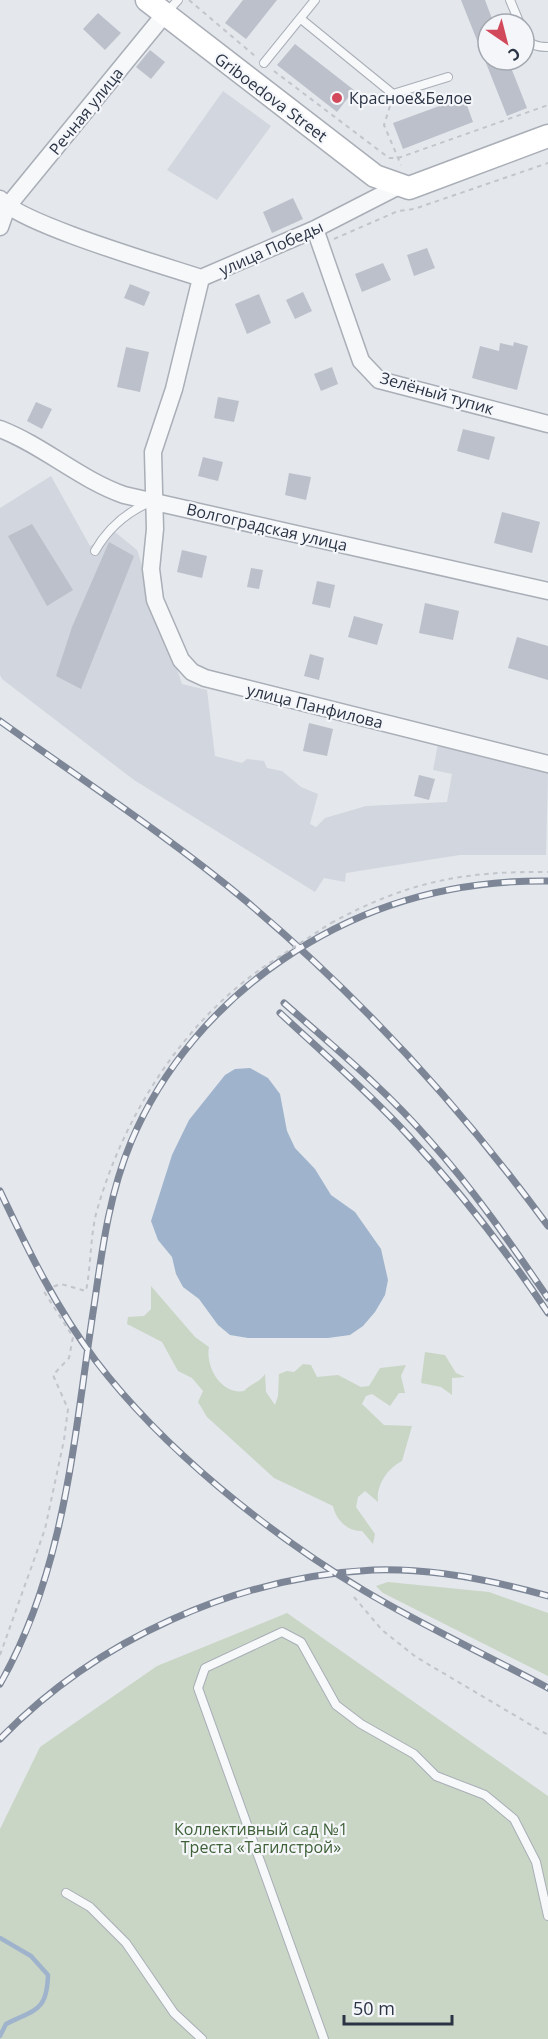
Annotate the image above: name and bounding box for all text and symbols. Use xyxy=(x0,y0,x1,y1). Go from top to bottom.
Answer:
north arrow xyxy=(476,12,536,72)
text: С xyxy=(504,42,525,66)
street label: Griboedova Street xyxy=(210,47,332,147)
street label: Речная улица xyxy=(44,63,128,159)
place label: Красное&Белое xyxy=(349,87,472,109)
marker: Красное&Белое xyxy=(330,91,344,105)
street label: улица Победы xyxy=(216,215,326,281)
street label: Зелёный тупик xyxy=(378,366,497,420)
street label: Волгоградская улица xyxy=(184,498,350,556)
street label: улица Панфилова xyxy=(245,678,385,734)
park label: Коллективный сад №1 Треста «Тагилстрой» xyxy=(174,1818,348,1858)
scale bar xyxy=(344,1988,452,2026)
text: 50 m xyxy=(353,1996,395,2020)

